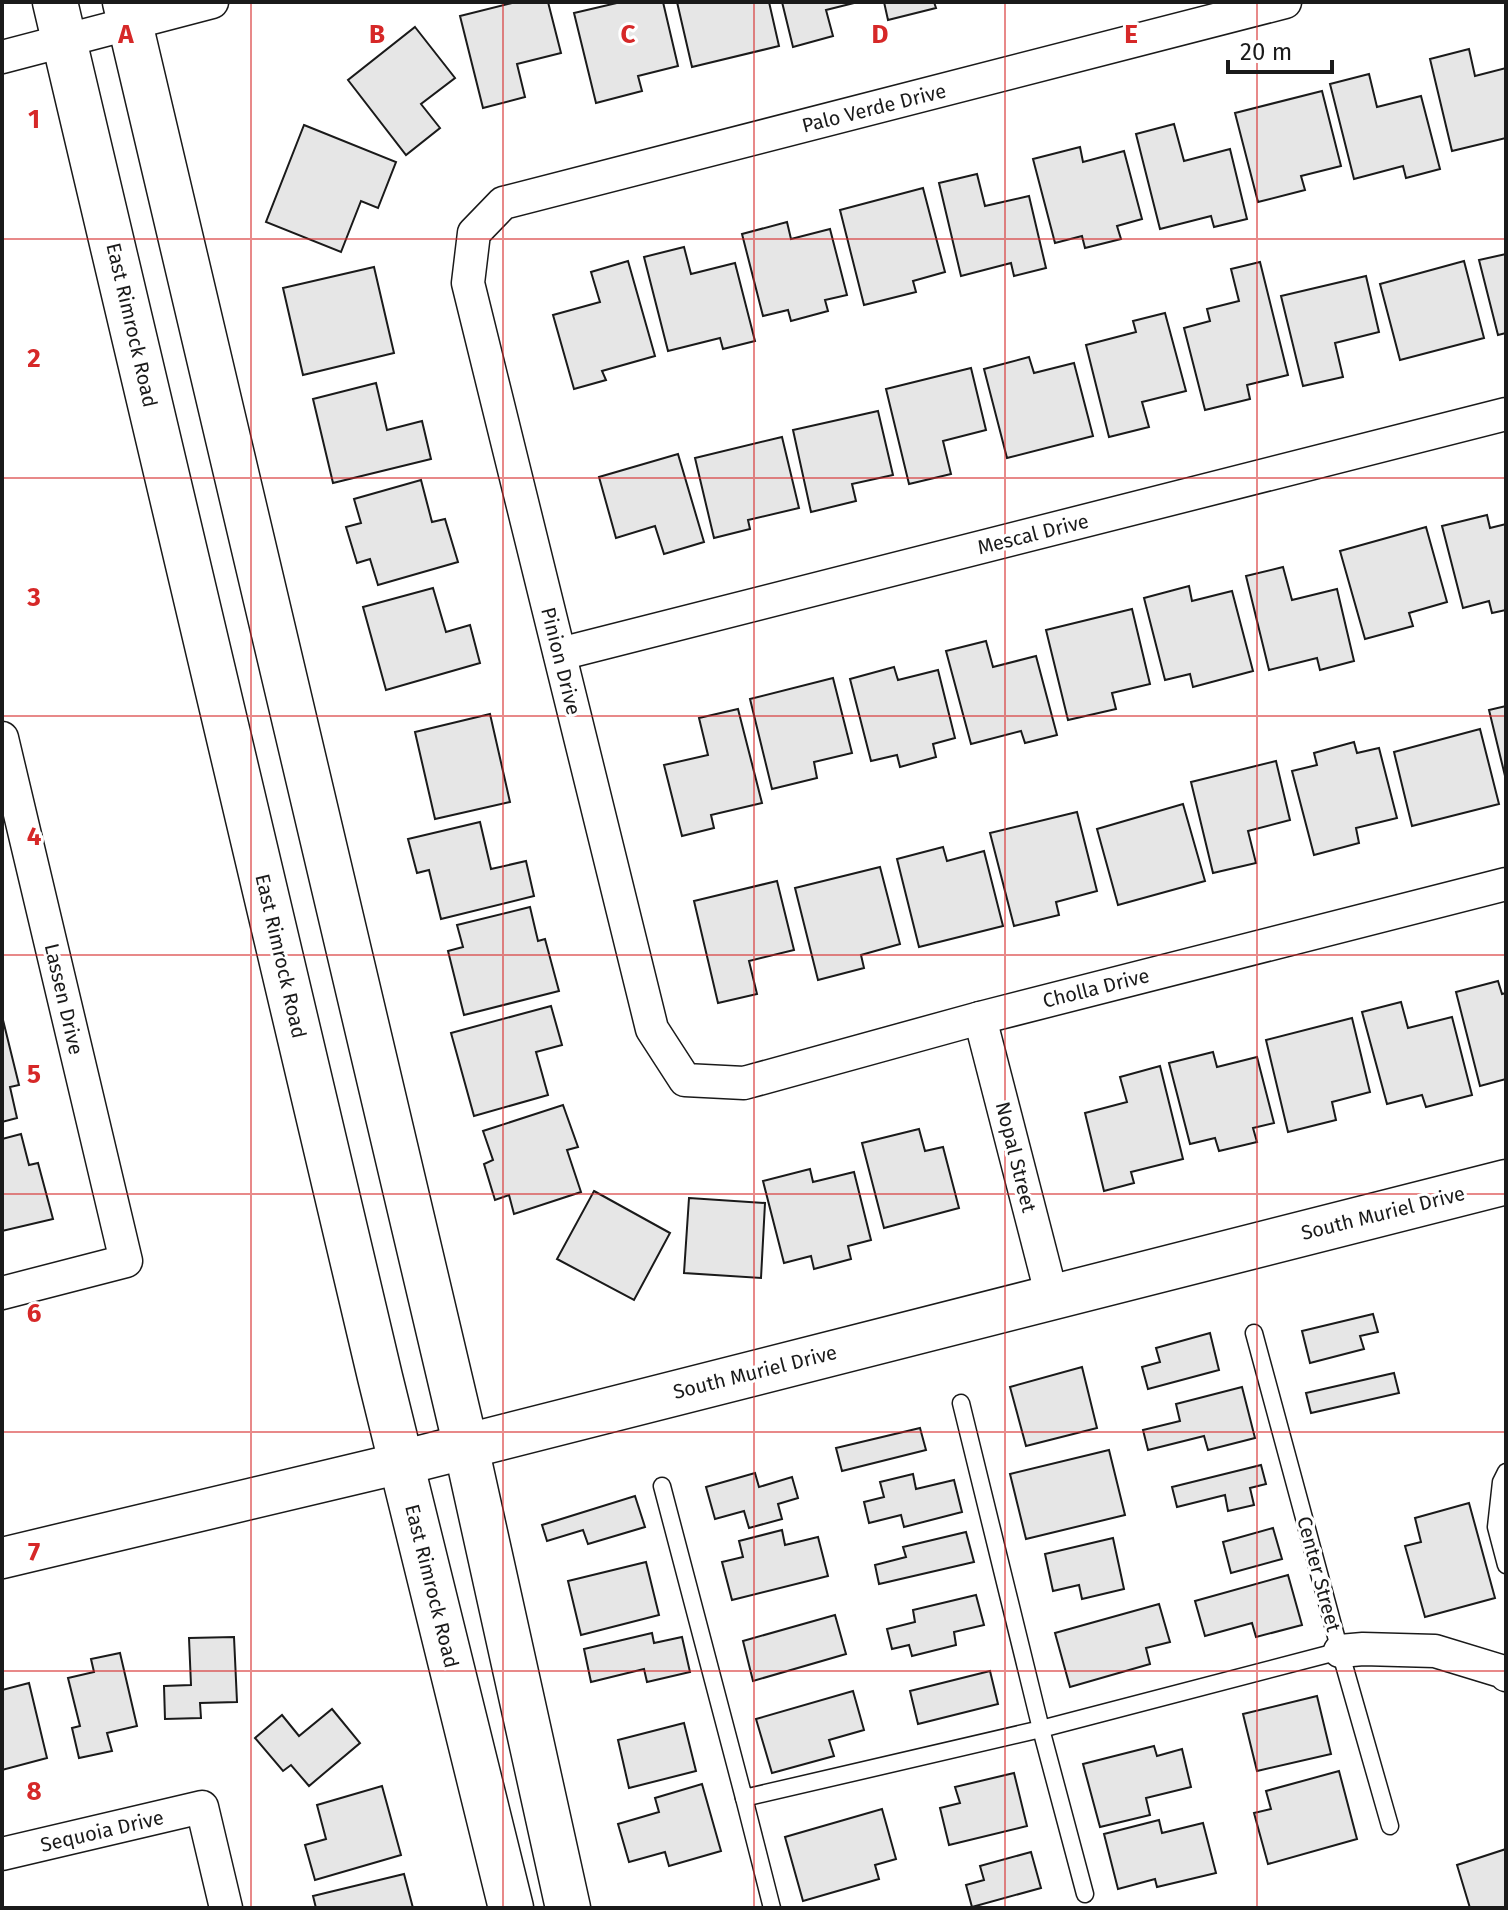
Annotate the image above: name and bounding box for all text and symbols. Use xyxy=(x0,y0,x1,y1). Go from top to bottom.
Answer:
text: A xyxy=(117,19,134,50)
text: B xyxy=(369,19,385,50)
text: C xyxy=(621,19,636,50)
text: D xyxy=(872,19,889,50)
text: E xyxy=(1124,19,1138,50)
scale bar xyxy=(1228,24,1332,74)
text: 20 m xyxy=(1240,38,1292,66)
street label: Palo Verde Drive xyxy=(799,78,949,138)
text: 1 xyxy=(28,104,40,135)
street label: East Rimrock Road xyxy=(101,240,163,410)
text: 2 xyxy=(27,343,41,374)
street label: Mescal Drive xyxy=(975,509,1091,559)
text: 3 xyxy=(26,582,41,613)
street label: Pinion Drive xyxy=(536,605,586,717)
text: 4 xyxy=(27,821,42,852)
street label: East Rimrock Road xyxy=(250,871,312,1041)
street label: Lassen Drive xyxy=(40,941,88,1057)
street label: Cholla Drive xyxy=(1040,963,1152,1013)
text: 5 xyxy=(27,1059,41,1090)
street label: Nopal Street xyxy=(991,1099,1042,1216)
street label: South Muriel Drive xyxy=(1299,1181,1467,1245)
text: 6 xyxy=(27,1298,42,1329)
street label: South Muriel Drive xyxy=(671,1340,839,1404)
street label: East Rimrock Road xyxy=(400,1502,464,1670)
street label: Center Street xyxy=(1292,1514,1346,1635)
text: 7 xyxy=(28,1537,40,1568)
text: 8 xyxy=(26,1776,42,1807)
street label: Sequoia Drive xyxy=(38,1805,166,1857)

